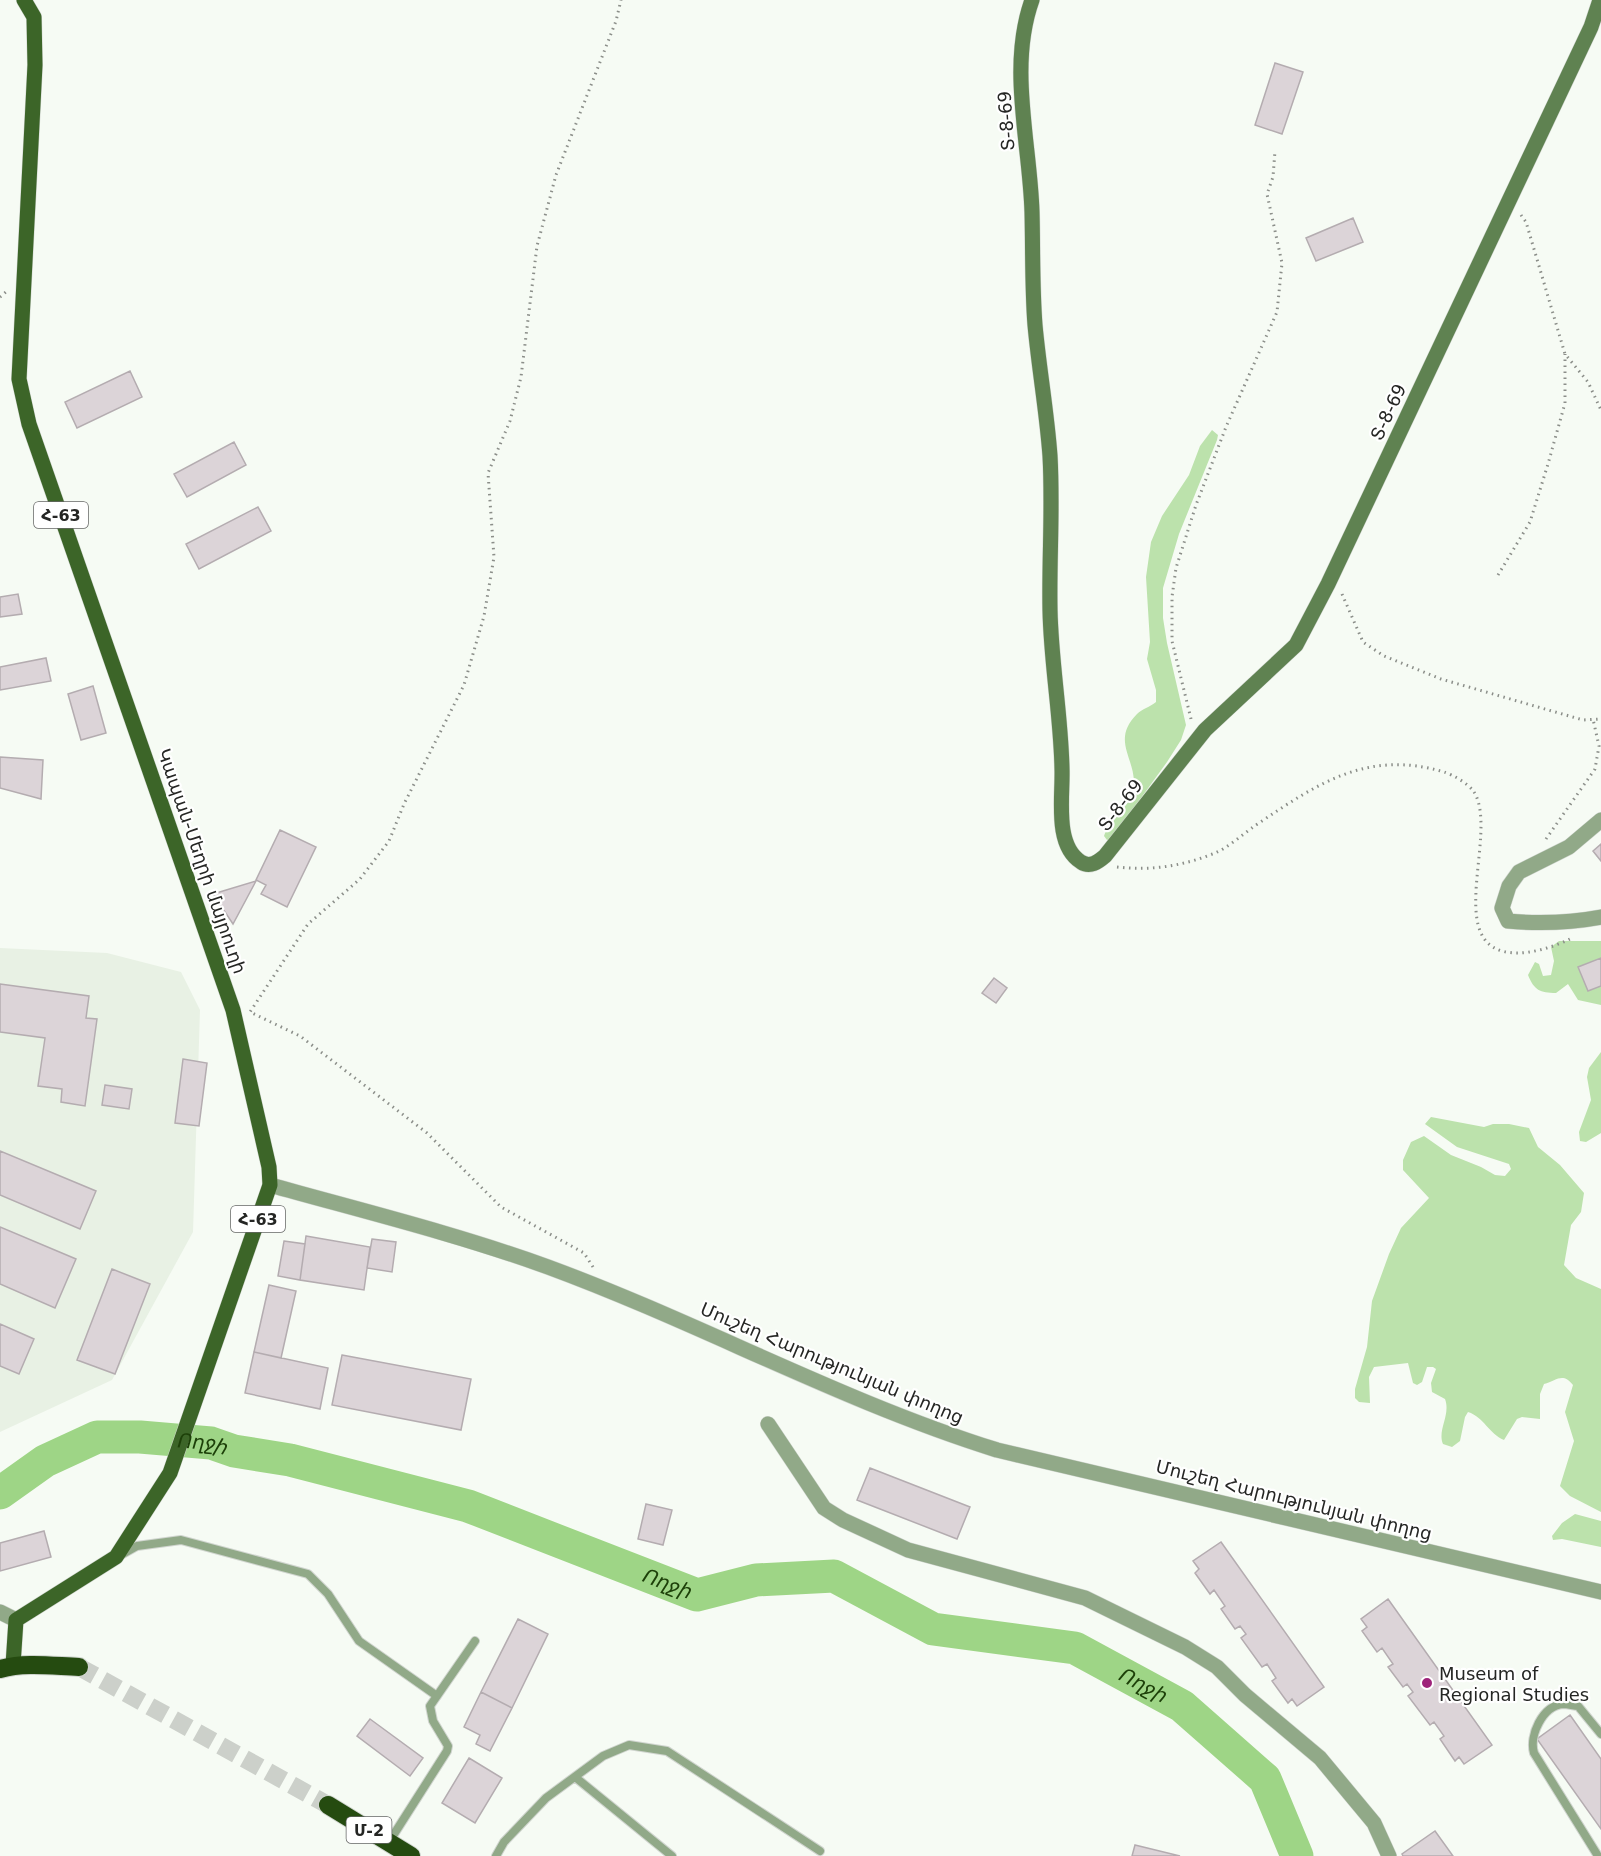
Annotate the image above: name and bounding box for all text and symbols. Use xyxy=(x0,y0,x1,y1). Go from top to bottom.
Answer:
street label: Տ-8-69 xyxy=(993,90,1019,152)
street label: Տ-8-69 xyxy=(1366,380,1410,444)
road number: Հ-63 xyxy=(34,502,88,528)
street label: Կապան-Մեղրի մայրուղի xyxy=(154,746,250,976)
street label: Տ-8-69 xyxy=(1093,775,1147,835)
road number: Հ-63 xyxy=(231,1206,285,1232)
street label: Մուշեղ Հարությունյան փողոց xyxy=(697,1298,967,1428)
water label: Ողջի xyxy=(177,1428,232,1460)
street label: Մուշեղ Հարությունյան փողոց xyxy=(1154,1456,1434,1544)
water label: Ողջի xyxy=(640,1563,696,1604)
water label: Ողջի xyxy=(1115,1662,1172,1708)
place label: Museum of Regional Studies xyxy=(1439,1663,1589,1705)
marker: Museum of Regional Studies xyxy=(1420,1676,1434,1690)
road number: Մ-2 xyxy=(346,1817,392,1843)

